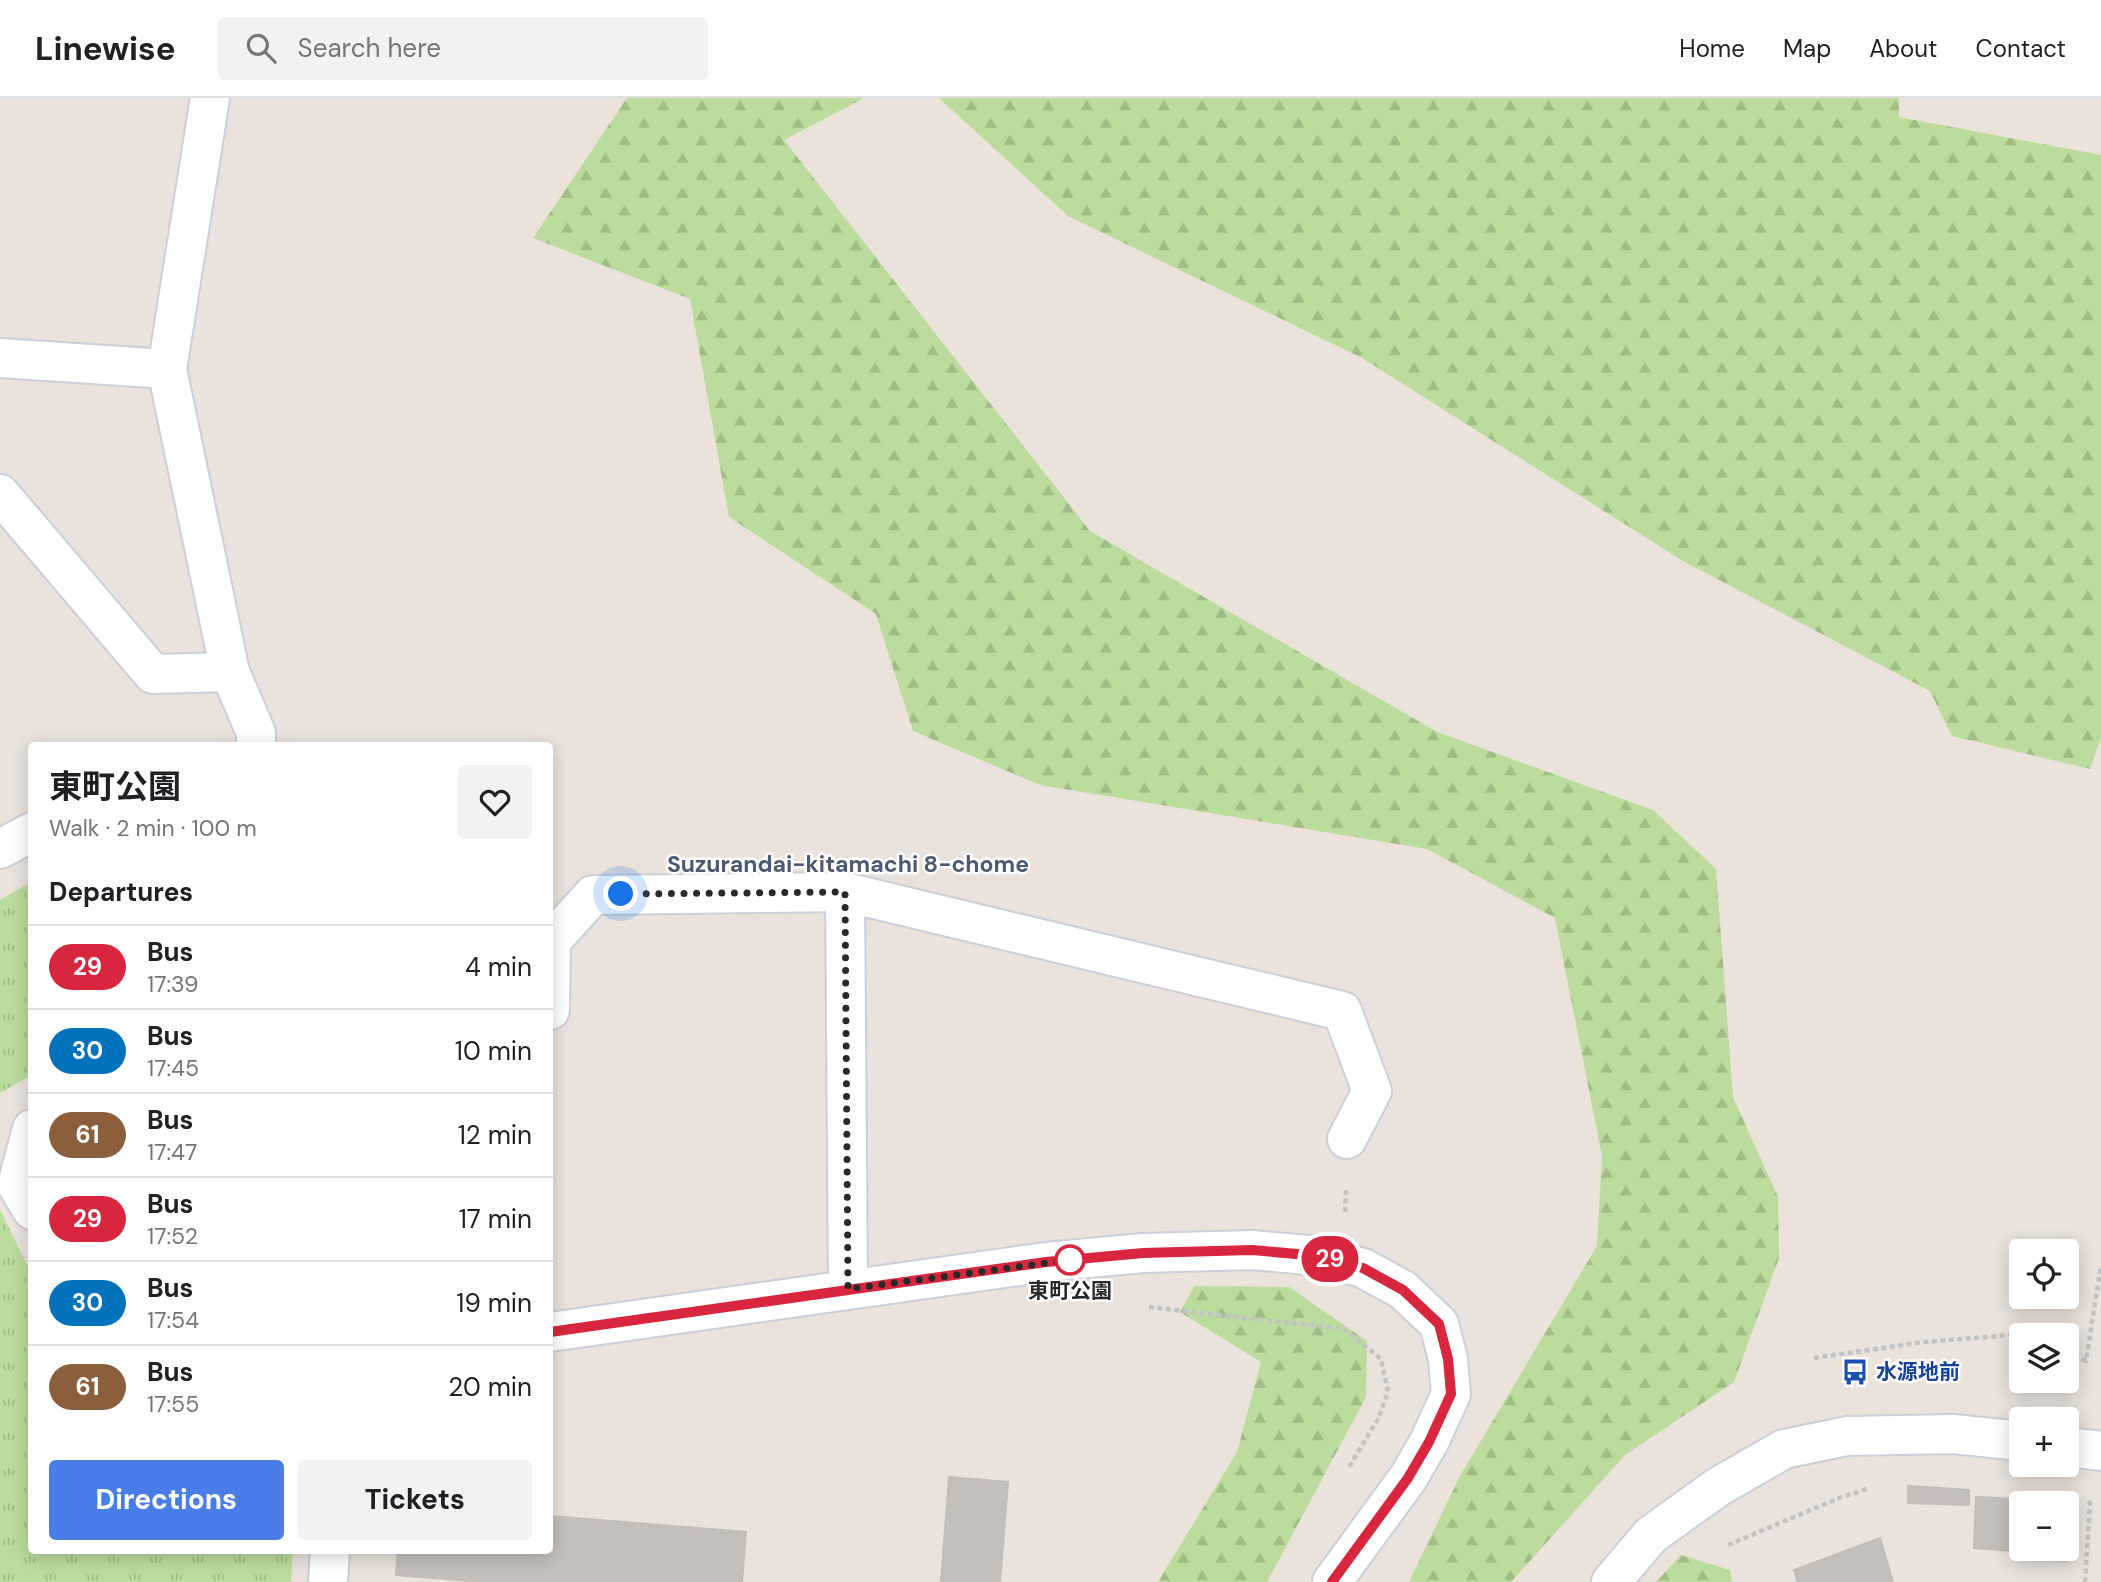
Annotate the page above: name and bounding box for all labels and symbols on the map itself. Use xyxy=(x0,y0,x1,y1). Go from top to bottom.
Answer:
district label: Suzurandai-kitamachi 8-chome xyxy=(667,849,1029,879)
your location xyxy=(603,876,638,911)
line badge: 29 xyxy=(1298,1236,1362,1282)
marker: 東町公園 xyxy=(1055,1245,1085,1275)
place label: 東町公園 xyxy=(1028,1277,1112,1305)
bus stop icon: 水源地前 xyxy=(1840,1357,1870,1387)
place label: 水源地前 xyxy=(1876,1358,1960,1386)

